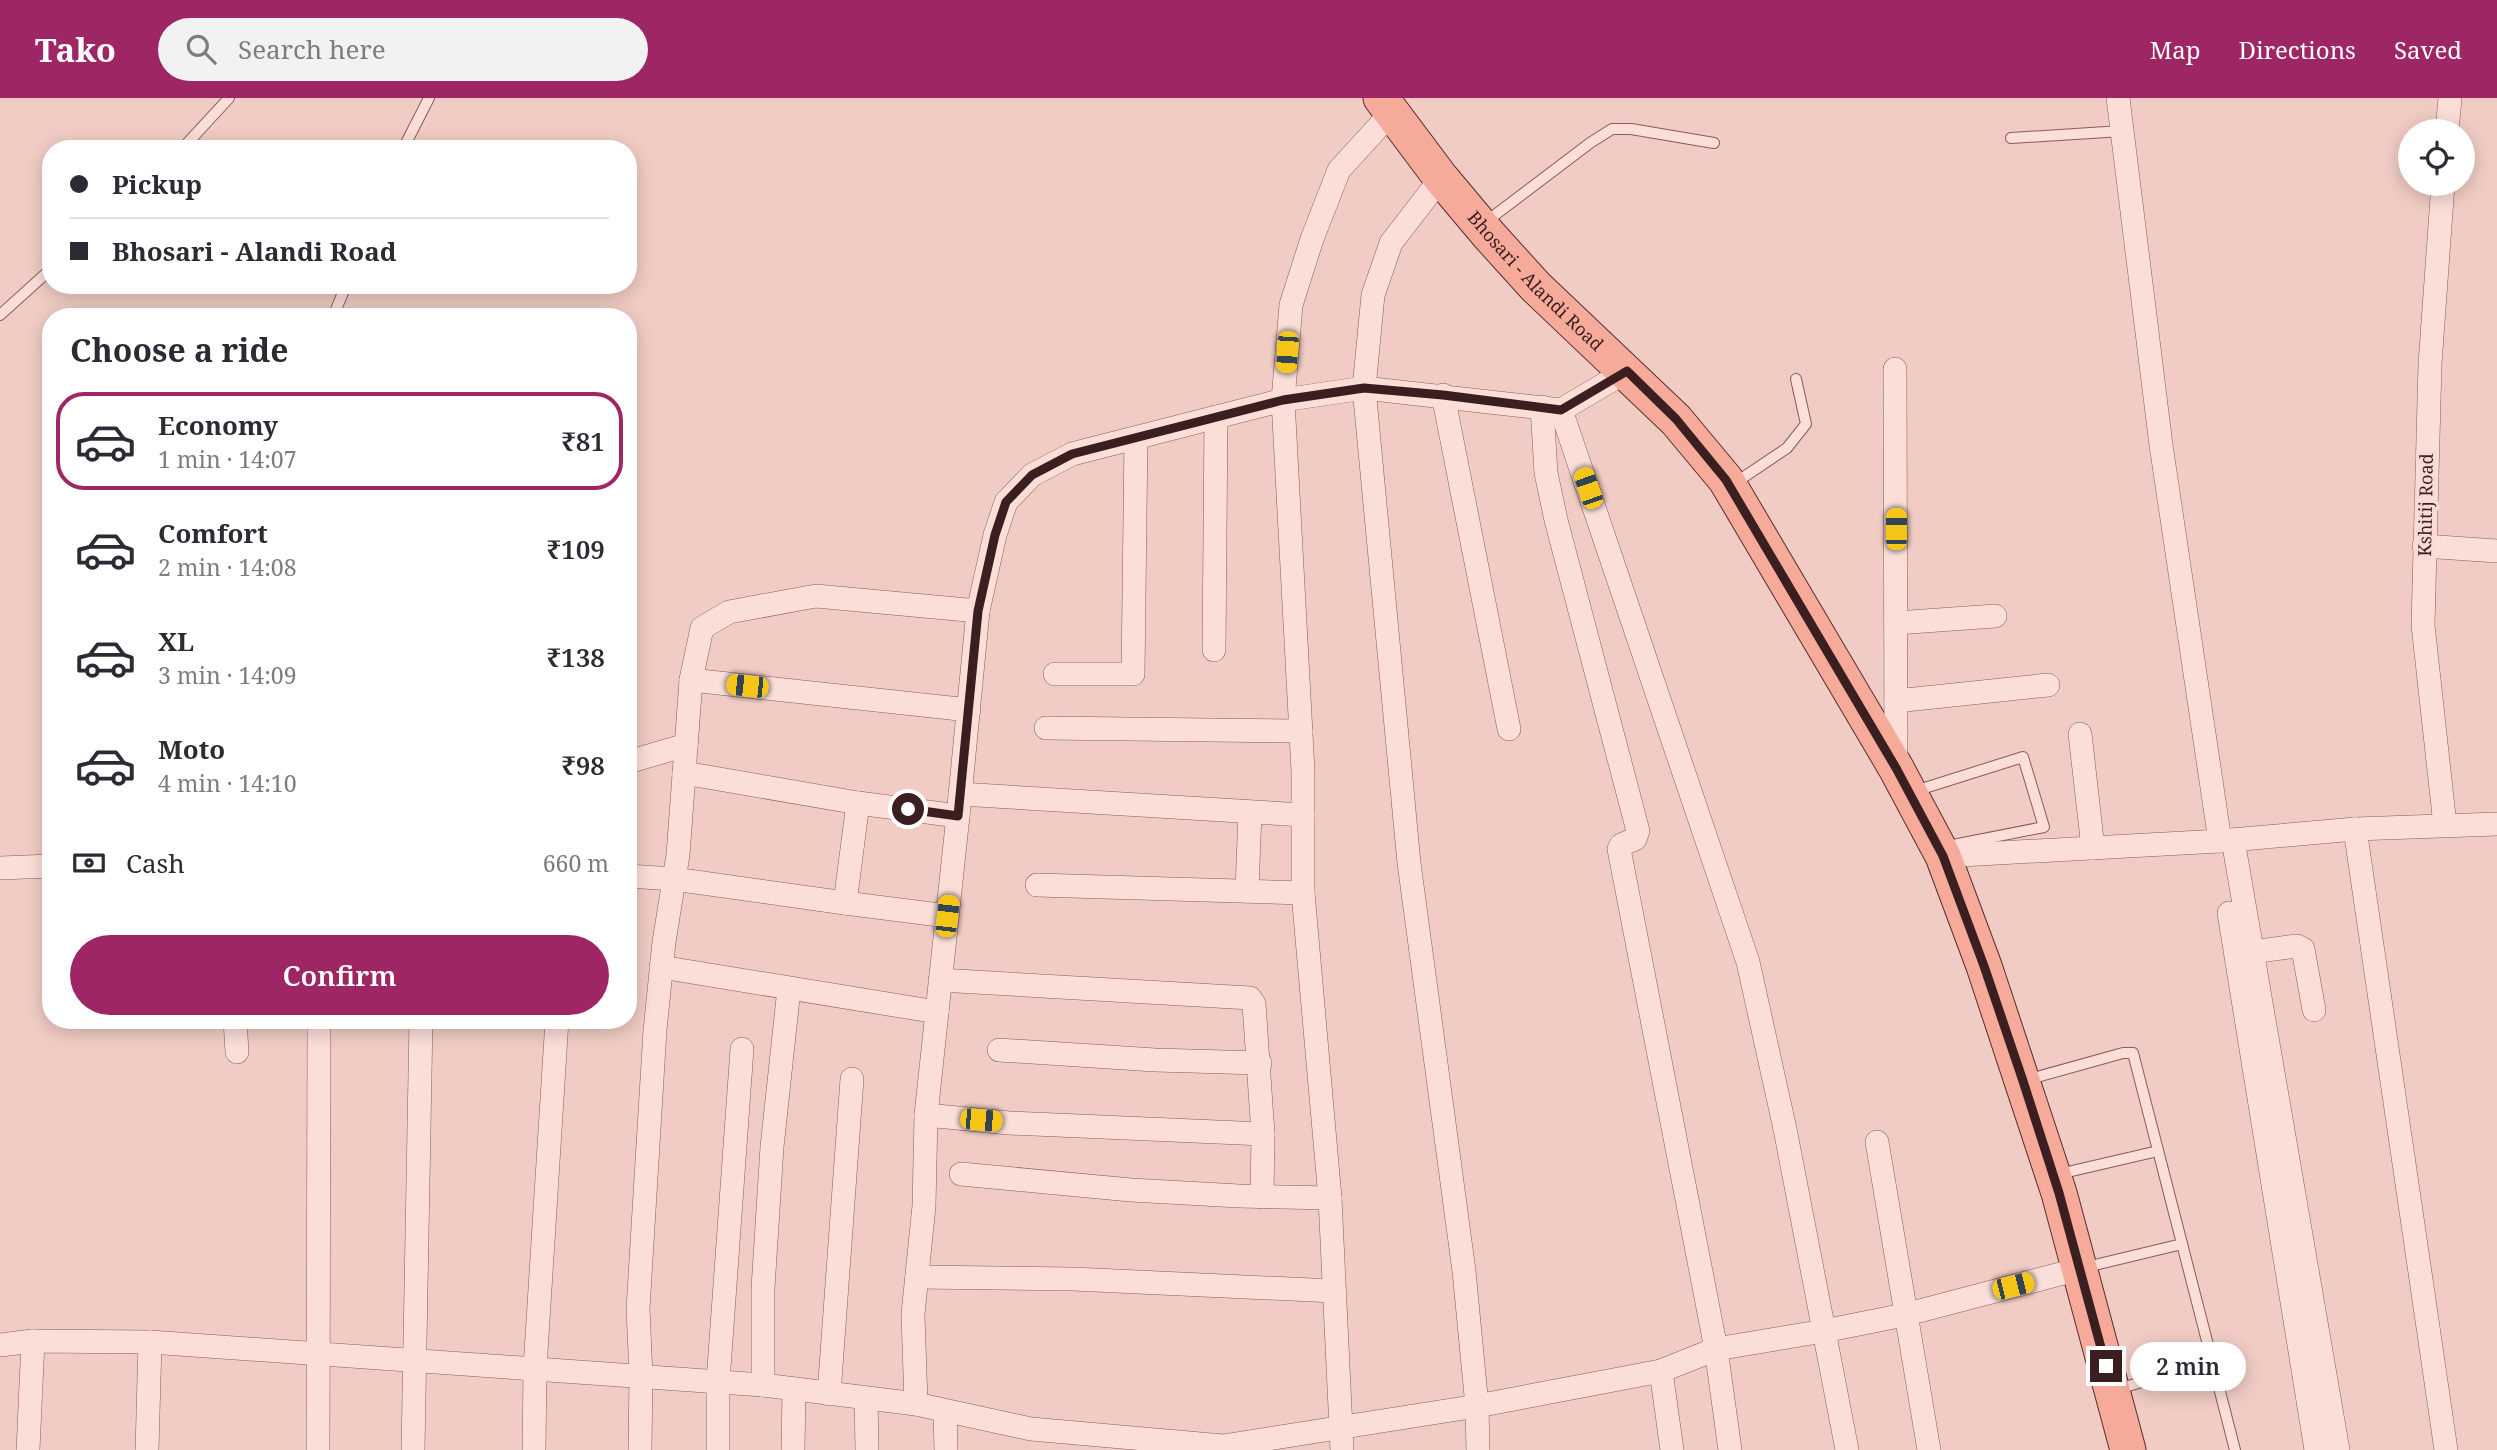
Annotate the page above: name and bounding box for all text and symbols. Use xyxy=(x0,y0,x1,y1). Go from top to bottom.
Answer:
search box xyxy=(158,18,648,81)
text: Tako xyxy=(35,27,116,72)
icon: search xyxy=(182,30,220,68)
text: Search here xyxy=(238,31,386,67)
text: Map xyxy=(2150,33,2201,66)
text: Directions xyxy=(2239,33,2356,66)
text: Saved xyxy=(2394,33,2462,66)
map controls xyxy=(2398,119,2475,196)
button: locate xyxy=(2398,119,2475,196)
text: Pickup xyxy=(112,166,202,202)
street label: Bhosari - Alandi Road xyxy=(1463,206,1609,356)
text: Bhosari - Alandi Road xyxy=(112,233,397,269)
text: Choose a ride xyxy=(70,328,289,371)
car xyxy=(1276,330,1299,374)
text: Economy xyxy=(158,407,278,443)
icon: car xyxy=(74,410,137,473)
text: ₹81 xyxy=(561,423,605,459)
text: 1 min · 14:07 xyxy=(158,443,296,475)
street label: Kshitij Road xyxy=(2412,453,2438,557)
car xyxy=(1572,465,1605,511)
car xyxy=(1886,508,1907,550)
text: Comfort xyxy=(158,515,268,551)
icon: car xyxy=(74,518,137,581)
text: ₹109 xyxy=(547,531,605,567)
text: 2 min · 14:08 xyxy=(158,551,296,583)
text: XL xyxy=(158,623,194,659)
icon: car xyxy=(74,626,137,689)
text: ₹138 xyxy=(547,639,605,675)
text: 3 min · 14:09 xyxy=(158,659,296,691)
car xyxy=(726,673,769,699)
text: Moto xyxy=(158,731,225,767)
icon: car xyxy=(74,734,137,797)
text: ₹98 xyxy=(561,747,605,783)
text: 4 min · 14:10 xyxy=(158,767,296,799)
route start xyxy=(892,793,924,825)
icon: cash xyxy=(70,844,108,882)
text: Cash xyxy=(126,845,185,881)
text: 660 m xyxy=(543,847,609,879)
car xyxy=(935,894,960,938)
button: Confirm xyxy=(70,935,609,1015)
car xyxy=(960,1108,1003,1132)
car xyxy=(1991,1271,2036,1301)
callout: 2 min xyxy=(2130,1342,2246,1390)
route end xyxy=(2090,1350,2122,1382)
text: 2 min xyxy=(2156,1350,2220,1382)

